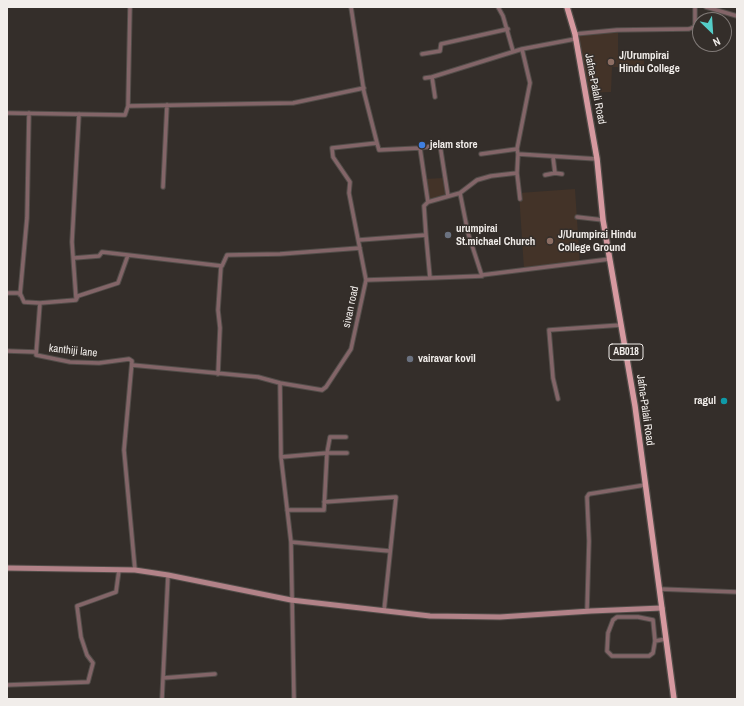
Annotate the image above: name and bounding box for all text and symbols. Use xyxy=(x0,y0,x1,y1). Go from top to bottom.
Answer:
north arrow xyxy=(692,12,732,52)
text: N xyxy=(711,34,723,50)
place label: J/Urumpirai Hindu College xyxy=(619,49,680,75)
street label: Jafna-Palali Road xyxy=(582,53,608,125)
marker: J/Urumpirai Hindu College xyxy=(606,57,616,67)
place label: jelam store xyxy=(430,138,478,152)
marker: jelam store xyxy=(417,140,427,150)
place label: urumpirai St.michael Church xyxy=(456,222,535,248)
place label: J/Urumpirai Hindu College Ground xyxy=(558,228,636,254)
marker: urumpirai St.michael Church xyxy=(443,230,453,240)
marker: J/Urumpirai Hindu College Ground xyxy=(545,236,555,246)
street label: sivan road xyxy=(340,285,362,329)
street label: kanthiji lane xyxy=(48,342,98,360)
road number: AB018 xyxy=(609,344,643,360)
place label: vairavar kovil xyxy=(418,352,476,366)
marker: vairavar kovil xyxy=(405,354,415,364)
street label: Jafna-Palali Road xyxy=(633,374,657,446)
place label: ragul xyxy=(694,394,716,408)
marker: ragul xyxy=(719,396,729,406)

